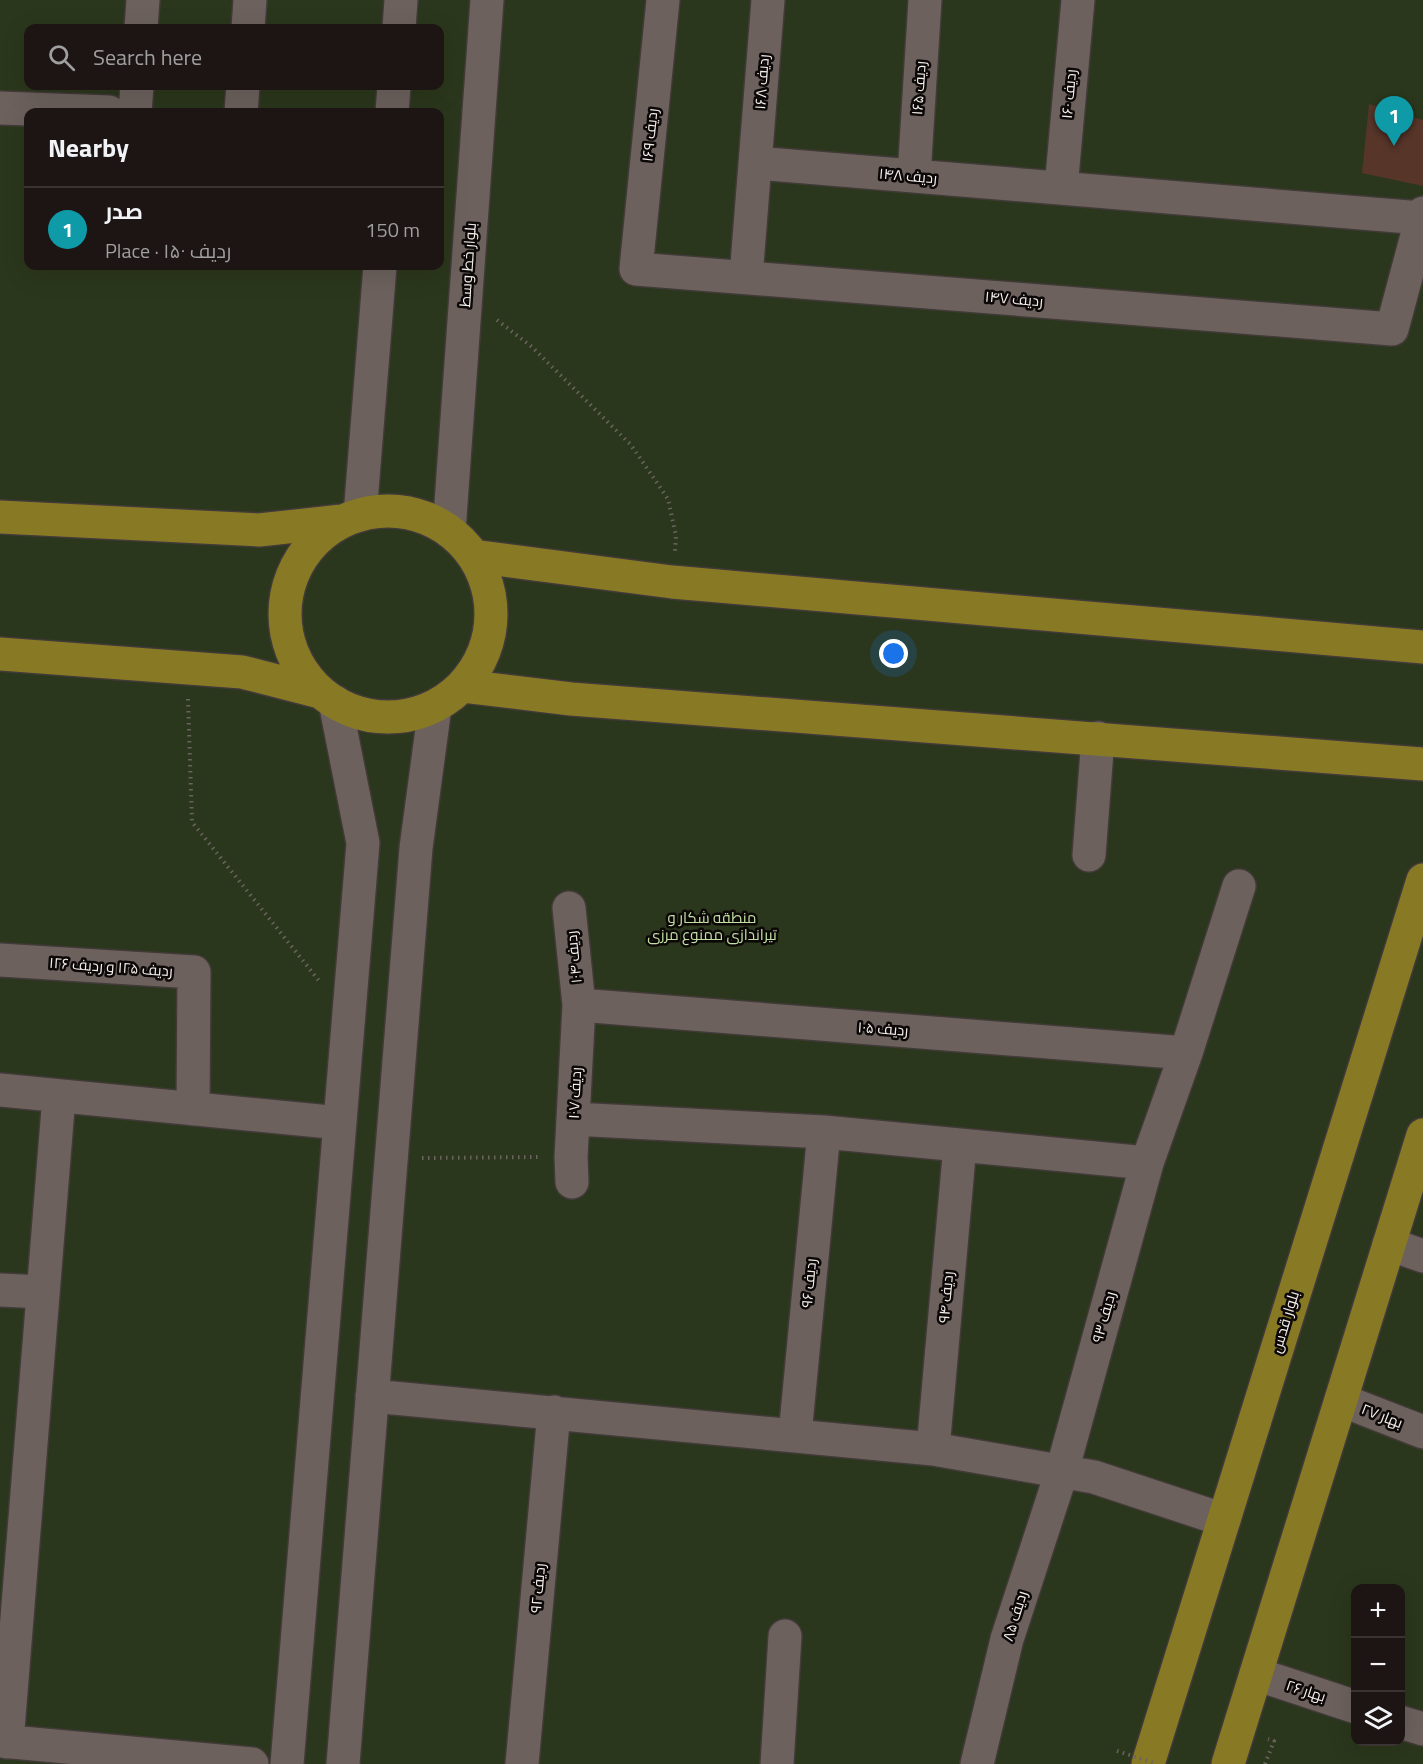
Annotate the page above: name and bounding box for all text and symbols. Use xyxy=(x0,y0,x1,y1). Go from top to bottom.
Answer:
search box xyxy=(24,24,444,90)
text: Search here xyxy=(93,40,202,74)
icon: search xyxy=(45,41,78,74)
street label: ردیف ۱۶۸ xyxy=(748,53,775,110)
street label: ردیف ۱۶۵ xyxy=(905,60,932,116)
street label: ردیف ۱۶۰ xyxy=(1055,68,1082,120)
pin: 1 xyxy=(1374,96,1414,146)
street label: ردیف ۱۶۹ xyxy=(635,107,664,163)
text: Nearby xyxy=(48,128,129,167)
street label: ردیف ۱۴۸ xyxy=(878,162,938,189)
text: صدر xyxy=(105,194,143,228)
text: 1 xyxy=(62,214,73,245)
text: 150 m xyxy=(365,214,420,245)
street label: بلوار خط وسط xyxy=(453,222,482,308)
text: Place · ردیف ۱۵۰ xyxy=(105,235,231,266)
street label: ردیف ۱۴۷ xyxy=(984,285,1044,312)
your location xyxy=(879,639,908,668)
park label: منطقه شکار و تیراندازی ممنوع مرزی xyxy=(647,906,777,946)
street label: ردیف ۱۰۴ xyxy=(559,930,588,984)
street label: ردیف ۱۲۵ و ردیف ۱۲۶ xyxy=(48,951,174,982)
street label: ردیف ۱۰۵ xyxy=(857,1015,909,1042)
street label: ردیف ۱۰۷ xyxy=(562,1066,587,1120)
street label: ردیف ۹۶ xyxy=(795,1257,822,1309)
street label: ردیف ۹۴ xyxy=(932,1270,959,1324)
street label: بلوار قدس xyxy=(1264,1288,1305,1356)
street label: ردیف ۹۳ xyxy=(1086,1289,1121,1345)
street label: بهار ۲۷ xyxy=(1358,1397,1406,1434)
street label: ردیف ۹۲ xyxy=(524,1562,551,1614)
map controls xyxy=(1351,1584,1405,1746)
button: + xyxy=(1351,1584,1405,1638)
street label: ردیف ۸۵ xyxy=(996,1588,1033,1644)
button: − xyxy=(1351,1638,1405,1692)
street label: بهار ۲۶ xyxy=(1283,1673,1329,1708)
button: layers xyxy=(1351,1692,1405,1746)

